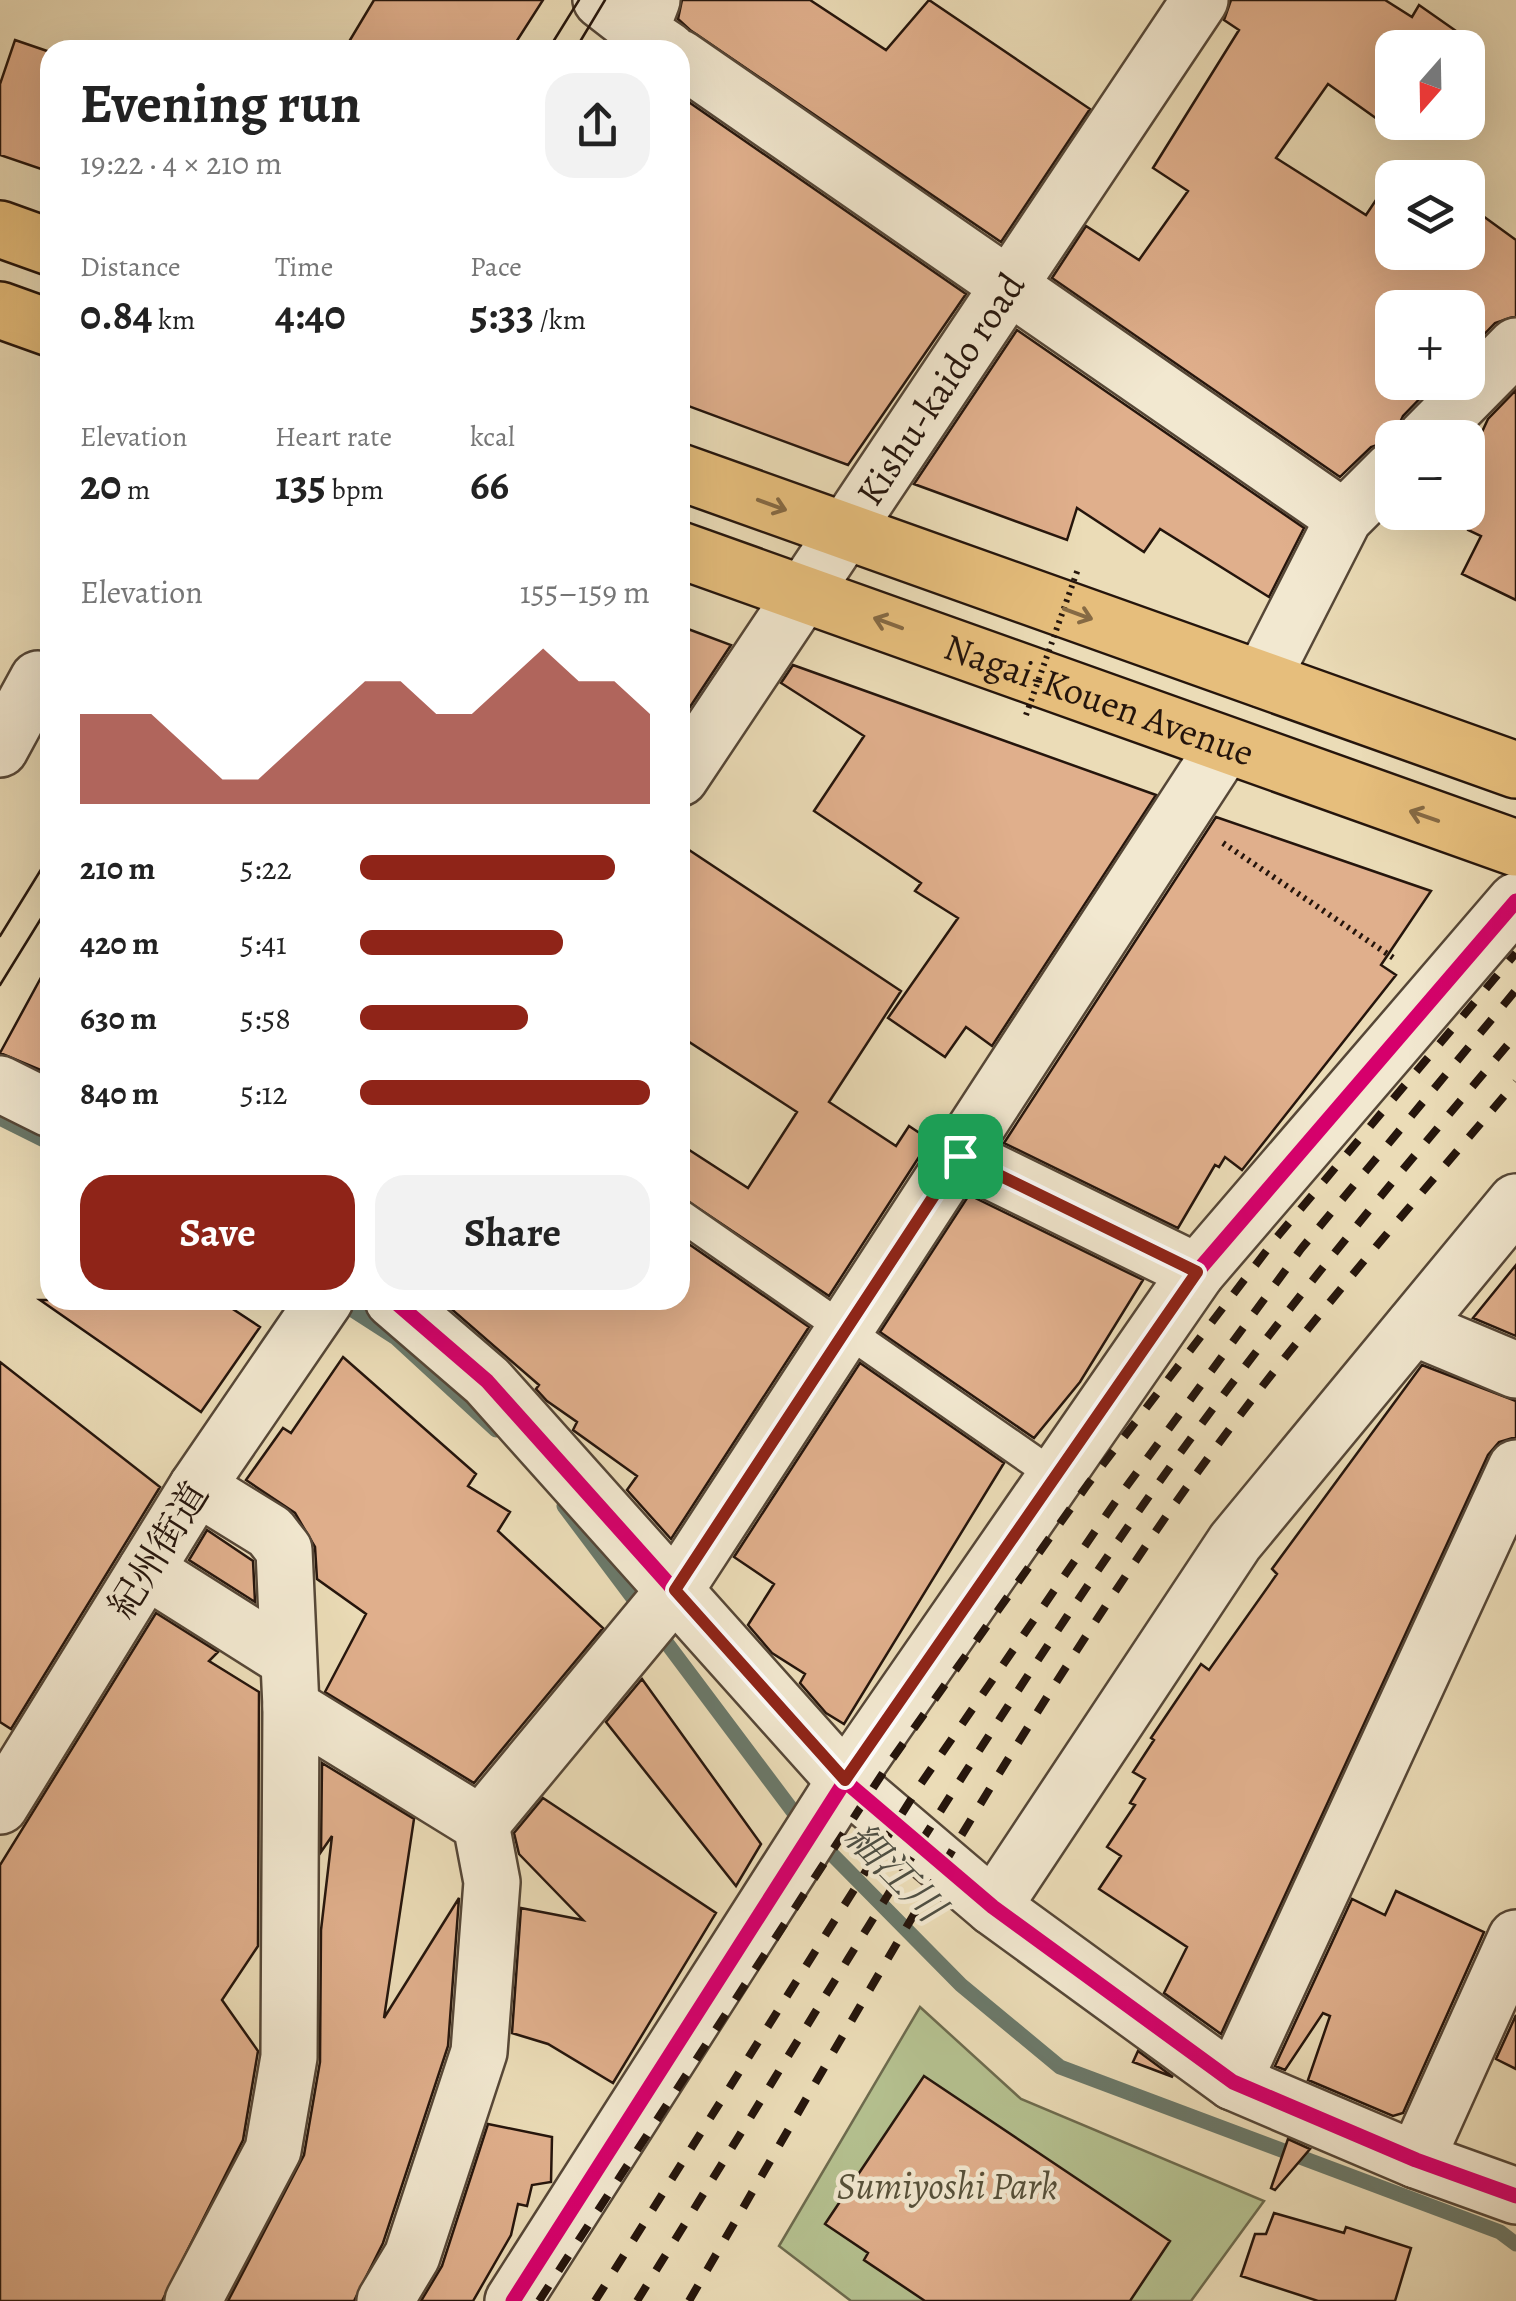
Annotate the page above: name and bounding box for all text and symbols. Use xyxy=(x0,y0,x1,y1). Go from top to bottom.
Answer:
north arrow xyxy=(1375,30,1485,140)
map controls xyxy=(1375,30,1485,530)
text: Evening run xyxy=(80,66,361,141)
button: share xyxy=(545,73,650,178)
text: 19:22 · 4 × 210 m xyxy=(80,141,282,185)
button: layers xyxy=(1375,160,1485,270)
text: Distance xyxy=(80,248,180,286)
text: Time xyxy=(275,248,333,286)
text: Pace xyxy=(470,248,522,286)
street label: Kishu-kaido road xyxy=(843,262,1037,516)
text: 0.84 xyxy=(80,286,153,343)
text: 4:40 xyxy=(275,286,346,343)
text: 5:33 xyxy=(470,286,534,343)
button: + xyxy=(1375,290,1485,400)
text: km xyxy=(153,301,195,339)
text: /km xyxy=(534,301,586,339)
text: Elevation xyxy=(80,418,187,456)
text: Heart rate xyxy=(275,418,392,456)
text: kcal xyxy=(470,418,515,456)
button: − xyxy=(1375,420,1485,530)
text: 20 xyxy=(80,456,121,513)
text: 135 xyxy=(275,456,326,513)
text: 66 xyxy=(470,456,509,513)
text: m xyxy=(121,471,150,509)
text: bpm xyxy=(326,471,384,509)
one-way arrow xyxy=(755,497,786,515)
text: Elevation xyxy=(80,570,203,614)
text: 155–159 m xyxy=(520,570,650,614)
one-way arrow xyxy=(1062,606,1093,624)
one-way arrow xyxy=(873,613,904,631)
street label: Nagai-Kouen Avenue xyxy=(937,620,1261,779)
one-way arrow xyxy=(1408,806,1440,824)
text: 210 m xyxy=(80,846,155,890)
text: 5:22 xyxy=(240,846,292,890)
text: 420 m xyxy=(80,921,159,965)
text: 5:41 xyxy=(240,921,287,965)
text: 630 m xyxy=(80,996,157,1040)
text: 5:58 xyxy=(240,996,291,1040)
text: 840 m xyxy=(80,1071,159,1115)
text: 5:12 xyxy=(240,1071,288,1115)
pin xyxy=(918,1114,1003,1199)
icon: arrive xyxy=(933,1129,988,1184)
button: Save xyxy=(80,1175,355,1290)
button: Share xyxy=(375,1175,650,1290)
street label: 紀州街道 xyxy=(96,1472,220,1628)
water label: 細江川 xyxy=(833,1810,960,1937)
park label: Sumiyoshi Park xyxy=(836,2160,1058,2212)

